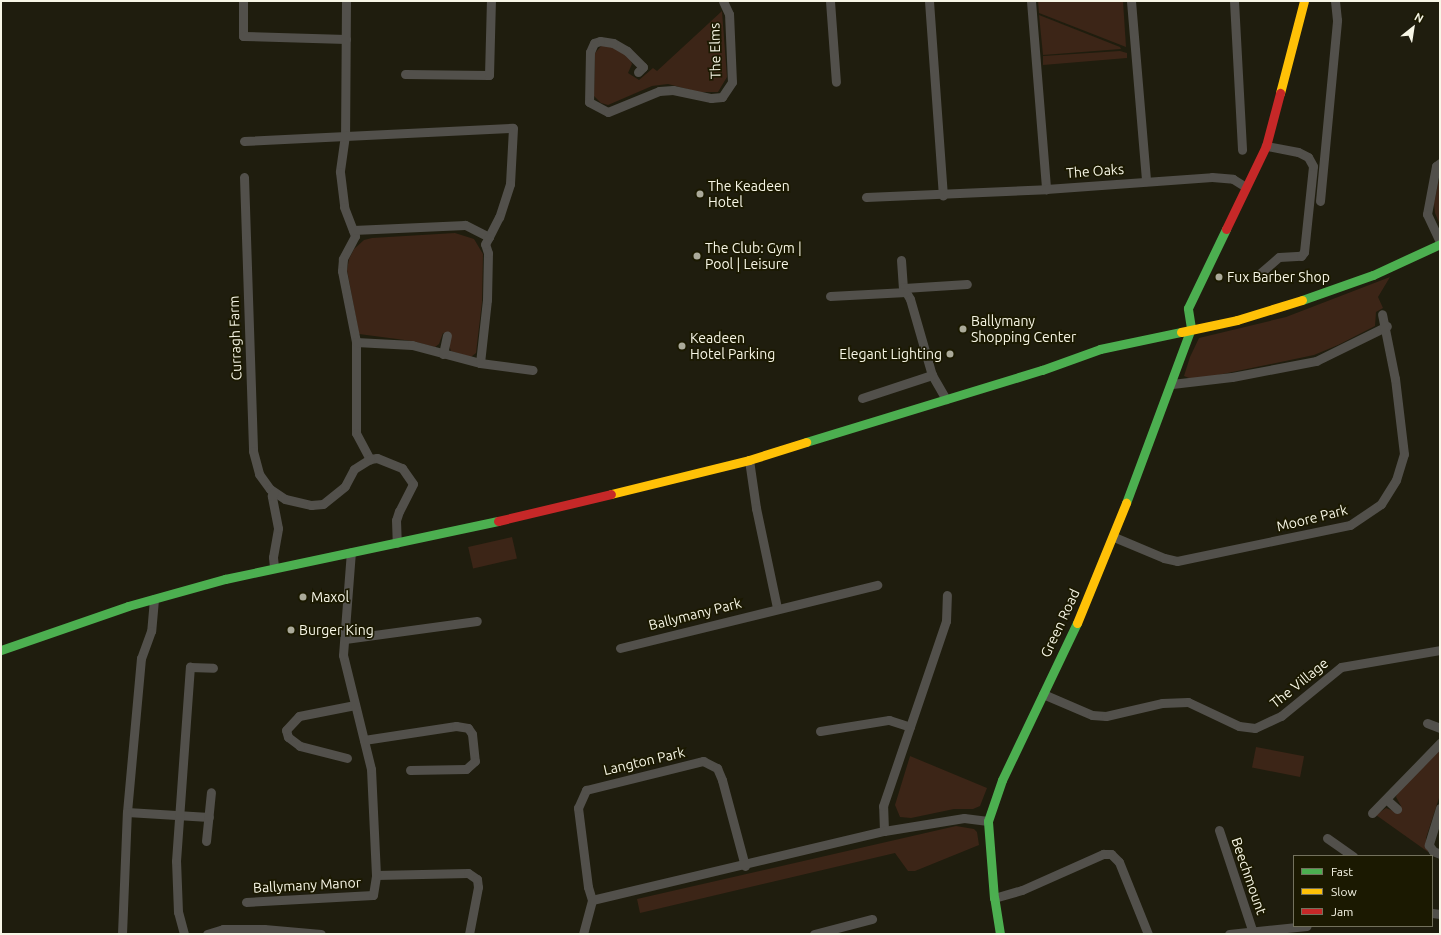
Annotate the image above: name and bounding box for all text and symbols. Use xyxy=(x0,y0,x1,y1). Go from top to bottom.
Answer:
north arrow xyxy=(1393,8,1433,48)
text: N xyxy=(1412,10,1426,25)
street label: The Elms xyxy=(706,23,724,79)
street label: The Oaks xyxy=(1066,161,1124,181)
place label: The Keadeen Hotel xyxy=(708,178,790,210)
marker: The Keadeen Hotel xyxy=(695,189,705,199)
place label: The Club: Gym | Pool | Leisure xyxy=(705,240,802,272)
marker: The Club: Gym | Pool | Leisure xyxy=(692,251,702,261)
place label: Fux Barber Shop xyxy=(1227,269,1330,285)
marker: Fux Barber Shop xyxy=(1214,272,1224,282)
street label: Curragh Farm xyxy=(225,295,245,381)
place label: Ballymany Shopping Center xyxy=(971,313,1076,346)
marker: Ballymany Shopping Center xyxy=(958,324,968,334)
place label: Keadeen Hotel Parking xyxy=(690,330,775,362)
marker: Keadeen Hotel Parking xyxy=(677,341,687,351)
place label: Elegant Lighting xyxy=(839,346,942,362)
marker: Elegant Lighting xyxy=(945,349,955,359)
street label: Moore Park xyxy=(1275,501,1349,535)
street label: Green Road xyxy=(1037,586,1083,660)
place label: Maxol xyxy=(311,589,349,605)
marker: Maxol xyxy=(298,592,308,602)
street label: Ballymany Park xyxy=(647,594,743,634)
place label: Burger King xyxy=(299,622,374,638)
marker: Burger King xyxy=(286,625,296,635)
street label: The Village xyxy=(1267,655,1331,711)
street label: Langton Park xyxy=(602,743,686,779)
street label: Beechmount xyxy=(1228,835,1270,917)
legend xyxy=(1293,855,1433,927)
text: Fast xyxy=(1331,865,1353,878)
street label: Ballymany Manor xyxy=(253,874,361,896)
text: Slow xyxy=(1331,885,1357,898)
text: Jam xyxy=(1331,905,1353,918)

